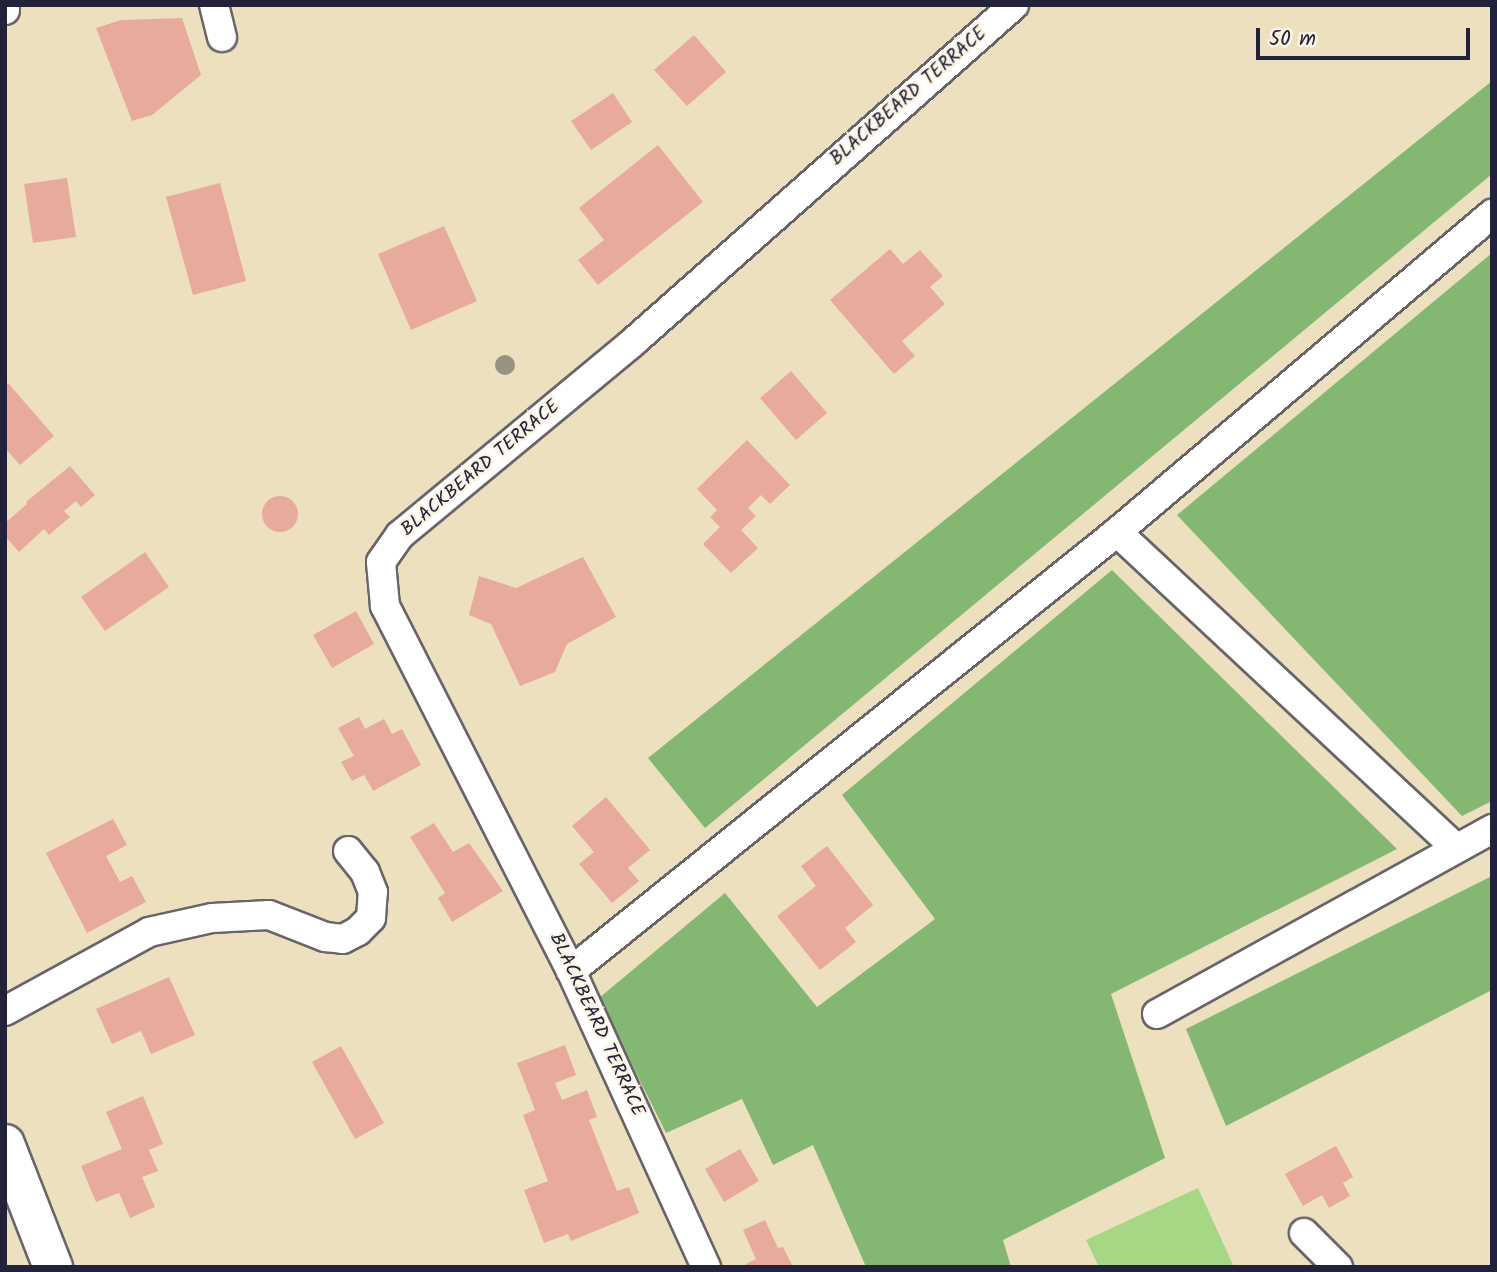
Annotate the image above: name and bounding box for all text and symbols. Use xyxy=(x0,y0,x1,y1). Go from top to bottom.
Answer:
scale bar xyxy=(1259,14,1472,58)
street label: BLACKBEARD TERRACE xyxy=(826,23,992,171)
text: 50 m xyxy=(1269,23,1316,56)
street label: BLACKBEARD TERRACE xyxy=(397,396,565,542)
street label: BLACKBEARD TERRACE xyxy=(543,930,649,1120)

